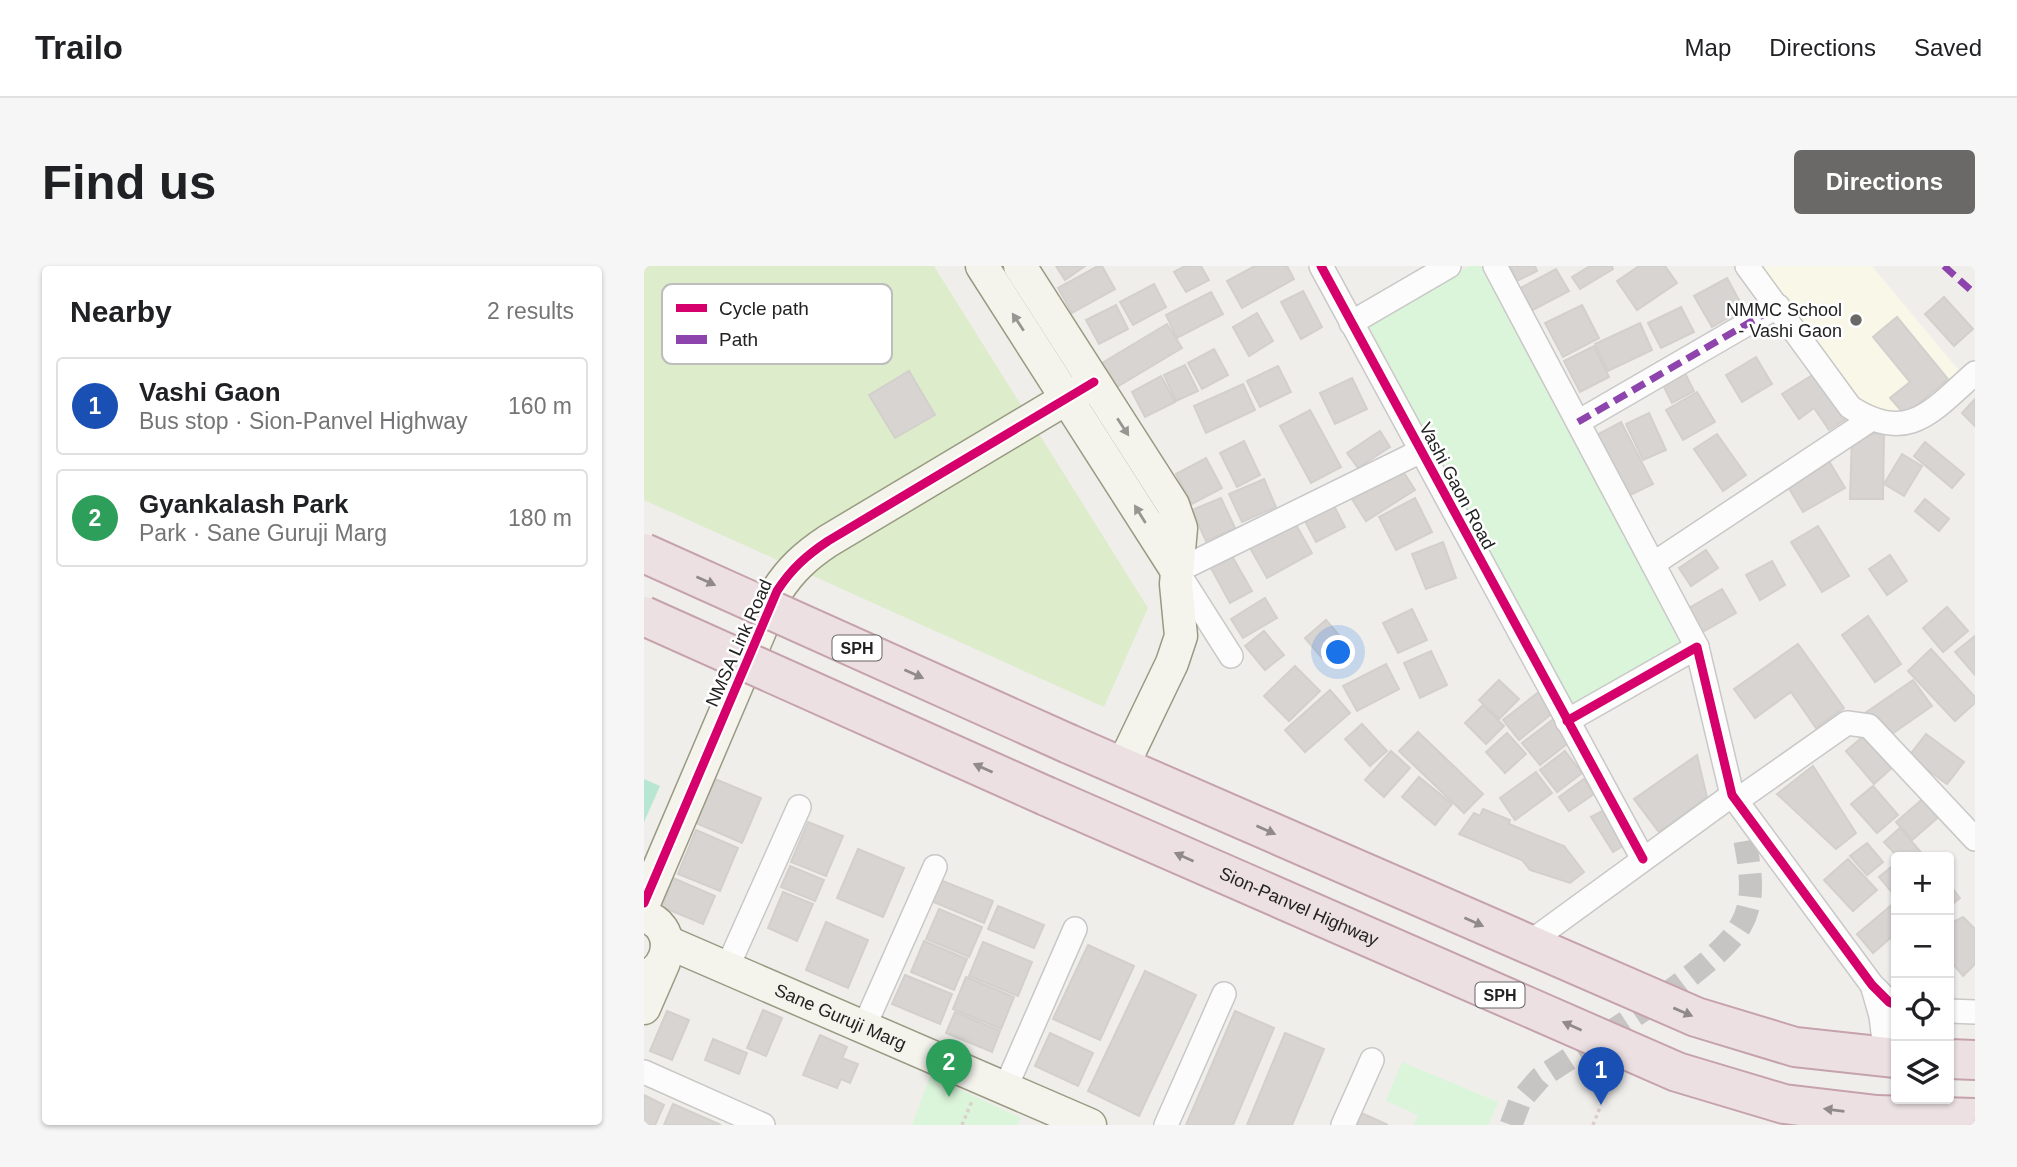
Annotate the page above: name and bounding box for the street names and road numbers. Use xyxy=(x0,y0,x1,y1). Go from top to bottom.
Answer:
street label: Vashi Gaon Road xyxy=(1415,419,1499,553)
street label: NMSA Link Road xyxy=(702,576,776,710)
road number: SPH xyxy=(832,636,882,660)
street label: Sion-Panvel Highway xyxy=(1216,863,1381,950)
street label: Sane Guruji Marg xyxy=(772,980,909,1054)
road number: SPH xyxy=(1476,982,1524,1008)

